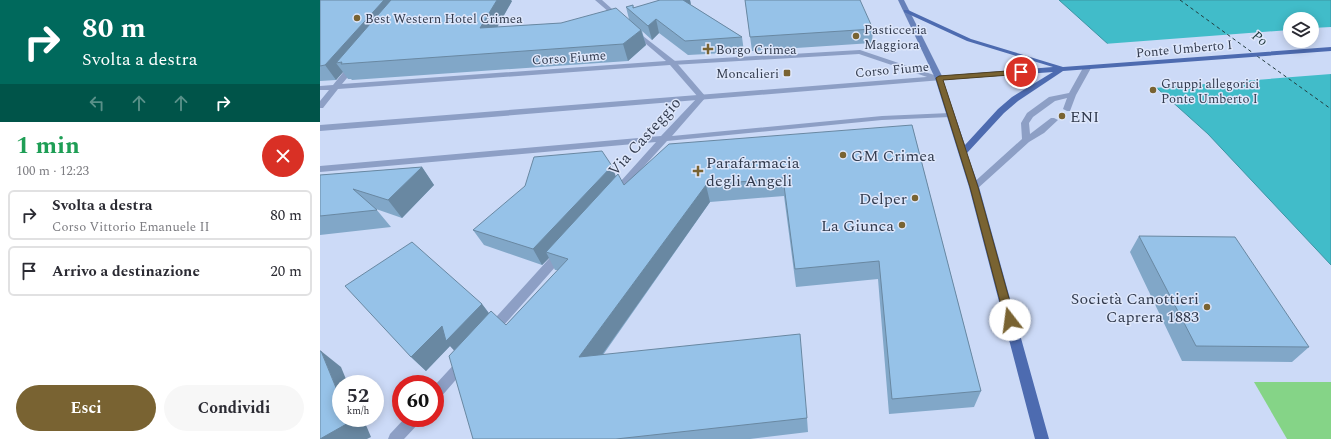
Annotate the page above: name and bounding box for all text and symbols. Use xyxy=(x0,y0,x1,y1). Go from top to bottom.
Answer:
text: 80 m xyxy=(82,7,146,50)
place label: Best Western Hotel Crimea xyxy=(365,9,523,29)
map controls xyxy=(1283,12,1319,48)
button: layers xyxy=(1283,12,1319,48)
marker: Best Western Hotel Crimea xyxy=(352,13,362,23)
icon: right xyxy=(16,16,68,68)
place label: Pasticceria Maggiora xyxy=(864,20,928,55)
water label: Po xyxy=(1247,25,1272,51)
marker: Pasticceria Maggiora xyxy=(851,31,861,41)
street label: Ponte Umberto I xyxy=(1135,35,1233,63)
place label: Borgo Crimea xyxy=(716,40,797,60)
marker: Borgo Crimea xyxy=(703,44,713,54)
street label: Corso Fiume xyxy=(531,45,607,71)
text: Svolta a destra xyxy=(82,46,198,73)
pin xyxy=(1004,55,1038,89)
street label: Corso Fiume xyxy=(854,57,930,83)
icon: arrive xyxy=(1010,61,1032,83)
place label: Moncalieri xyxy=(716,64,779,84)
marker: Moncalieri xyxy=(782,68,792,78)
place label: Gruppi allegorici Ponte Umberto I xyxy=(1161,74,1259,109)
marker: Gruppi allegorici Ponte Umberto I xyxy=(1148,85,1158,95)
icon: left xyxy=(86,92,108,114)
icon: ahead xyxy=(128,92,150,114)
icon: ahead xyxy=(170,92,192,114)
icon: right xyxy=(212,92,234,114)
street label: Via Casteggio xyxy=(603,92,687,182)
place label: ENI xyxy=(1070,105,1099,129)
marker: ENI xyxy=(1057,111,1067,121)
text: 1 min xyxy=(16,128,80,164)
button: close xyxy=(262,135,304,177)
place label: GM Crimea xyxy=(851,144,935,168)
marker: GM Crimea xyxy=(838,150,848,160)
place label: Parafarmacia degli Angeli xyxy=(706,151,800,193)
text: 100 m · 12:23 xyxy=(16,161,89,181)
marker: Parafarmacia degli Angeli xyxy=(693,166,703,176)
place label: Delper xyxy=(859,187,907,211)
marker: Delper xyxy=(910,193,920,203)
text: Svolta a destra xyxy=(52,194,153,217)
icon: right xyxy=(18,204,40,226)
text: 80 m xyxy=(270,204,302,227)
place label: La Giunca xyxy=(821,214,894,238)
text: Corso Vittorio Emanuele II xyxy=(52,217,210,237)
marker: La Giunca xyxy=(897,220,907,230)
icon: arrive xyxy=(18,260,40,282)
text: Arrivo a destinazione xyxy=(52,260,200,283)
text: 20 m xyxy=(270,260,302,283)
place label: Società Canottieri Caprera 1883 xyxy=(1071,287,1199,329)
position arrow xyxy=(989,299,1031,341)
marker: Società Canottieri Caprera 1883 xyxy=(1202,302,1212,312)
speed limit sign: 60 xyxy=(392,375,444,427)
text: 52 xyxy=(347,381,369,411)
button: Esci xyxy=(16,385,156,431)
button: Condividi xyxy=(164,385,304,431)
text: km/h xyxy=(347,403,369,419)

